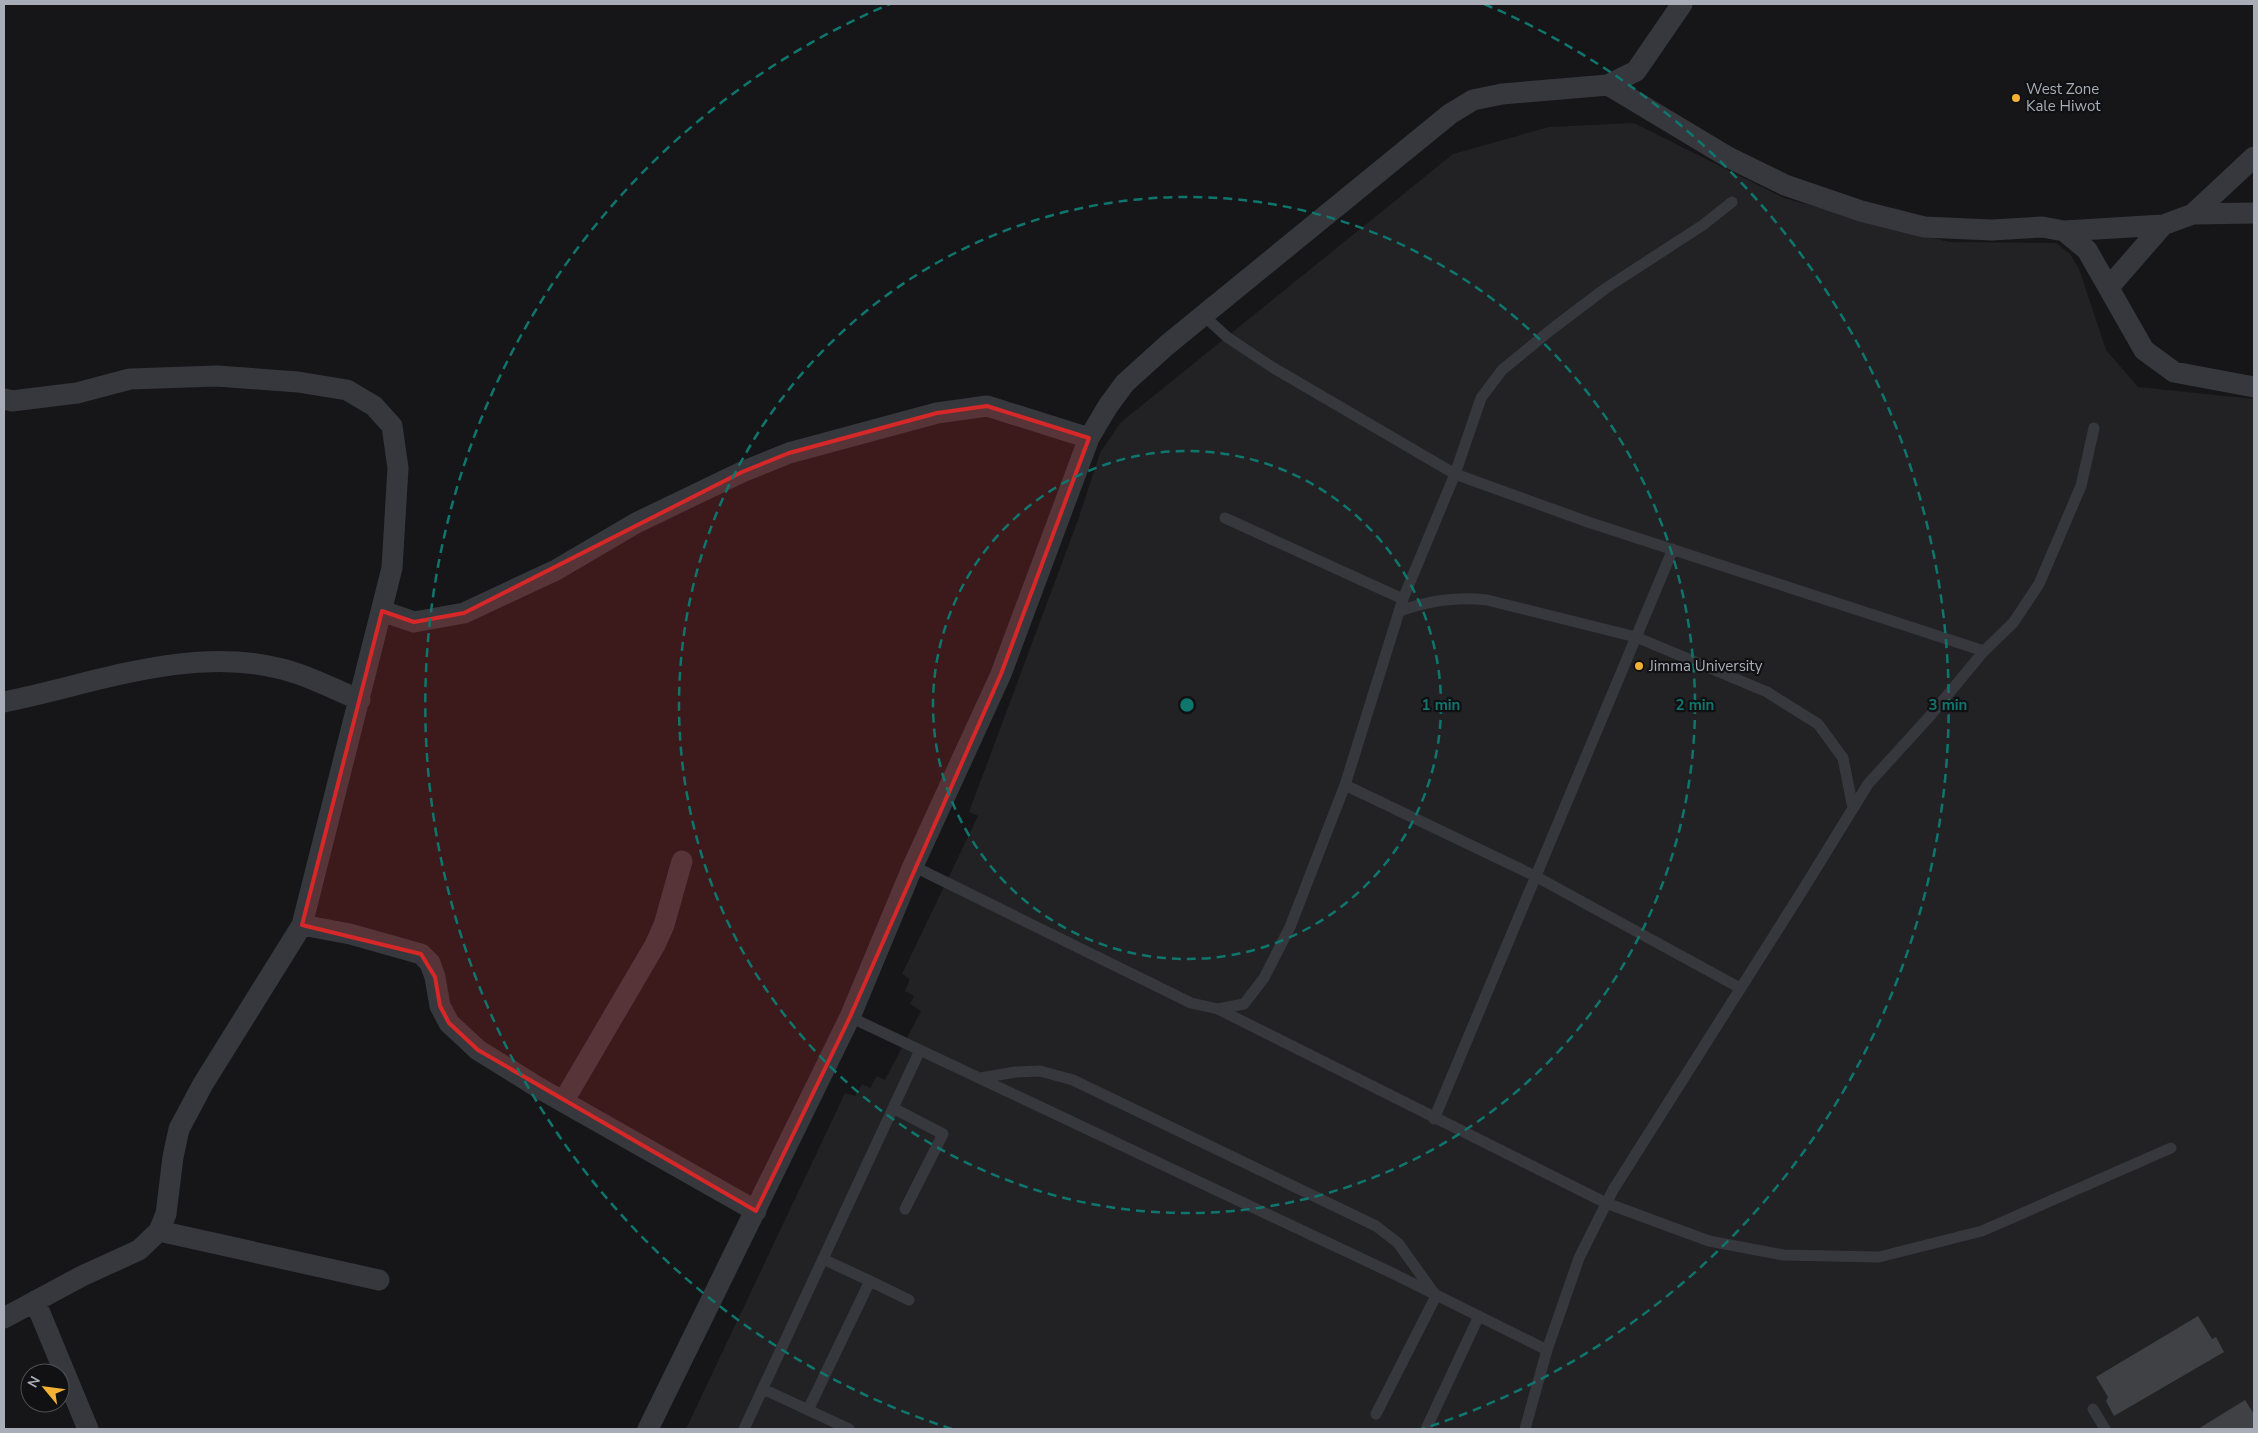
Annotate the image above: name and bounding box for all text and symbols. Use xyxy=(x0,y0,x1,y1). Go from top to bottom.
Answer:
place label: West Zone Kale Hiwot xyxy=(2026,79,2101,116)
marker: West Zone Kale Hiwot xyxy=(2010,92,2022,104)
place label: Jimma University xyxy=(1648,656,1763,676)
marker: Jimma University xyxy=(1633,660,1645,672)
text: 1 min xyxy=(1422,695,1460,715)
text: 2 min xyxy=(1676,695,1714,715)
text: 3 min xyxy=(1929,695,1967,715)
centre of rings xyxy=(1178,696,1196,714)
north arrow xyxy=(20,1363,70,1413)
text: N xyxy=(23,1373,45,1391)

